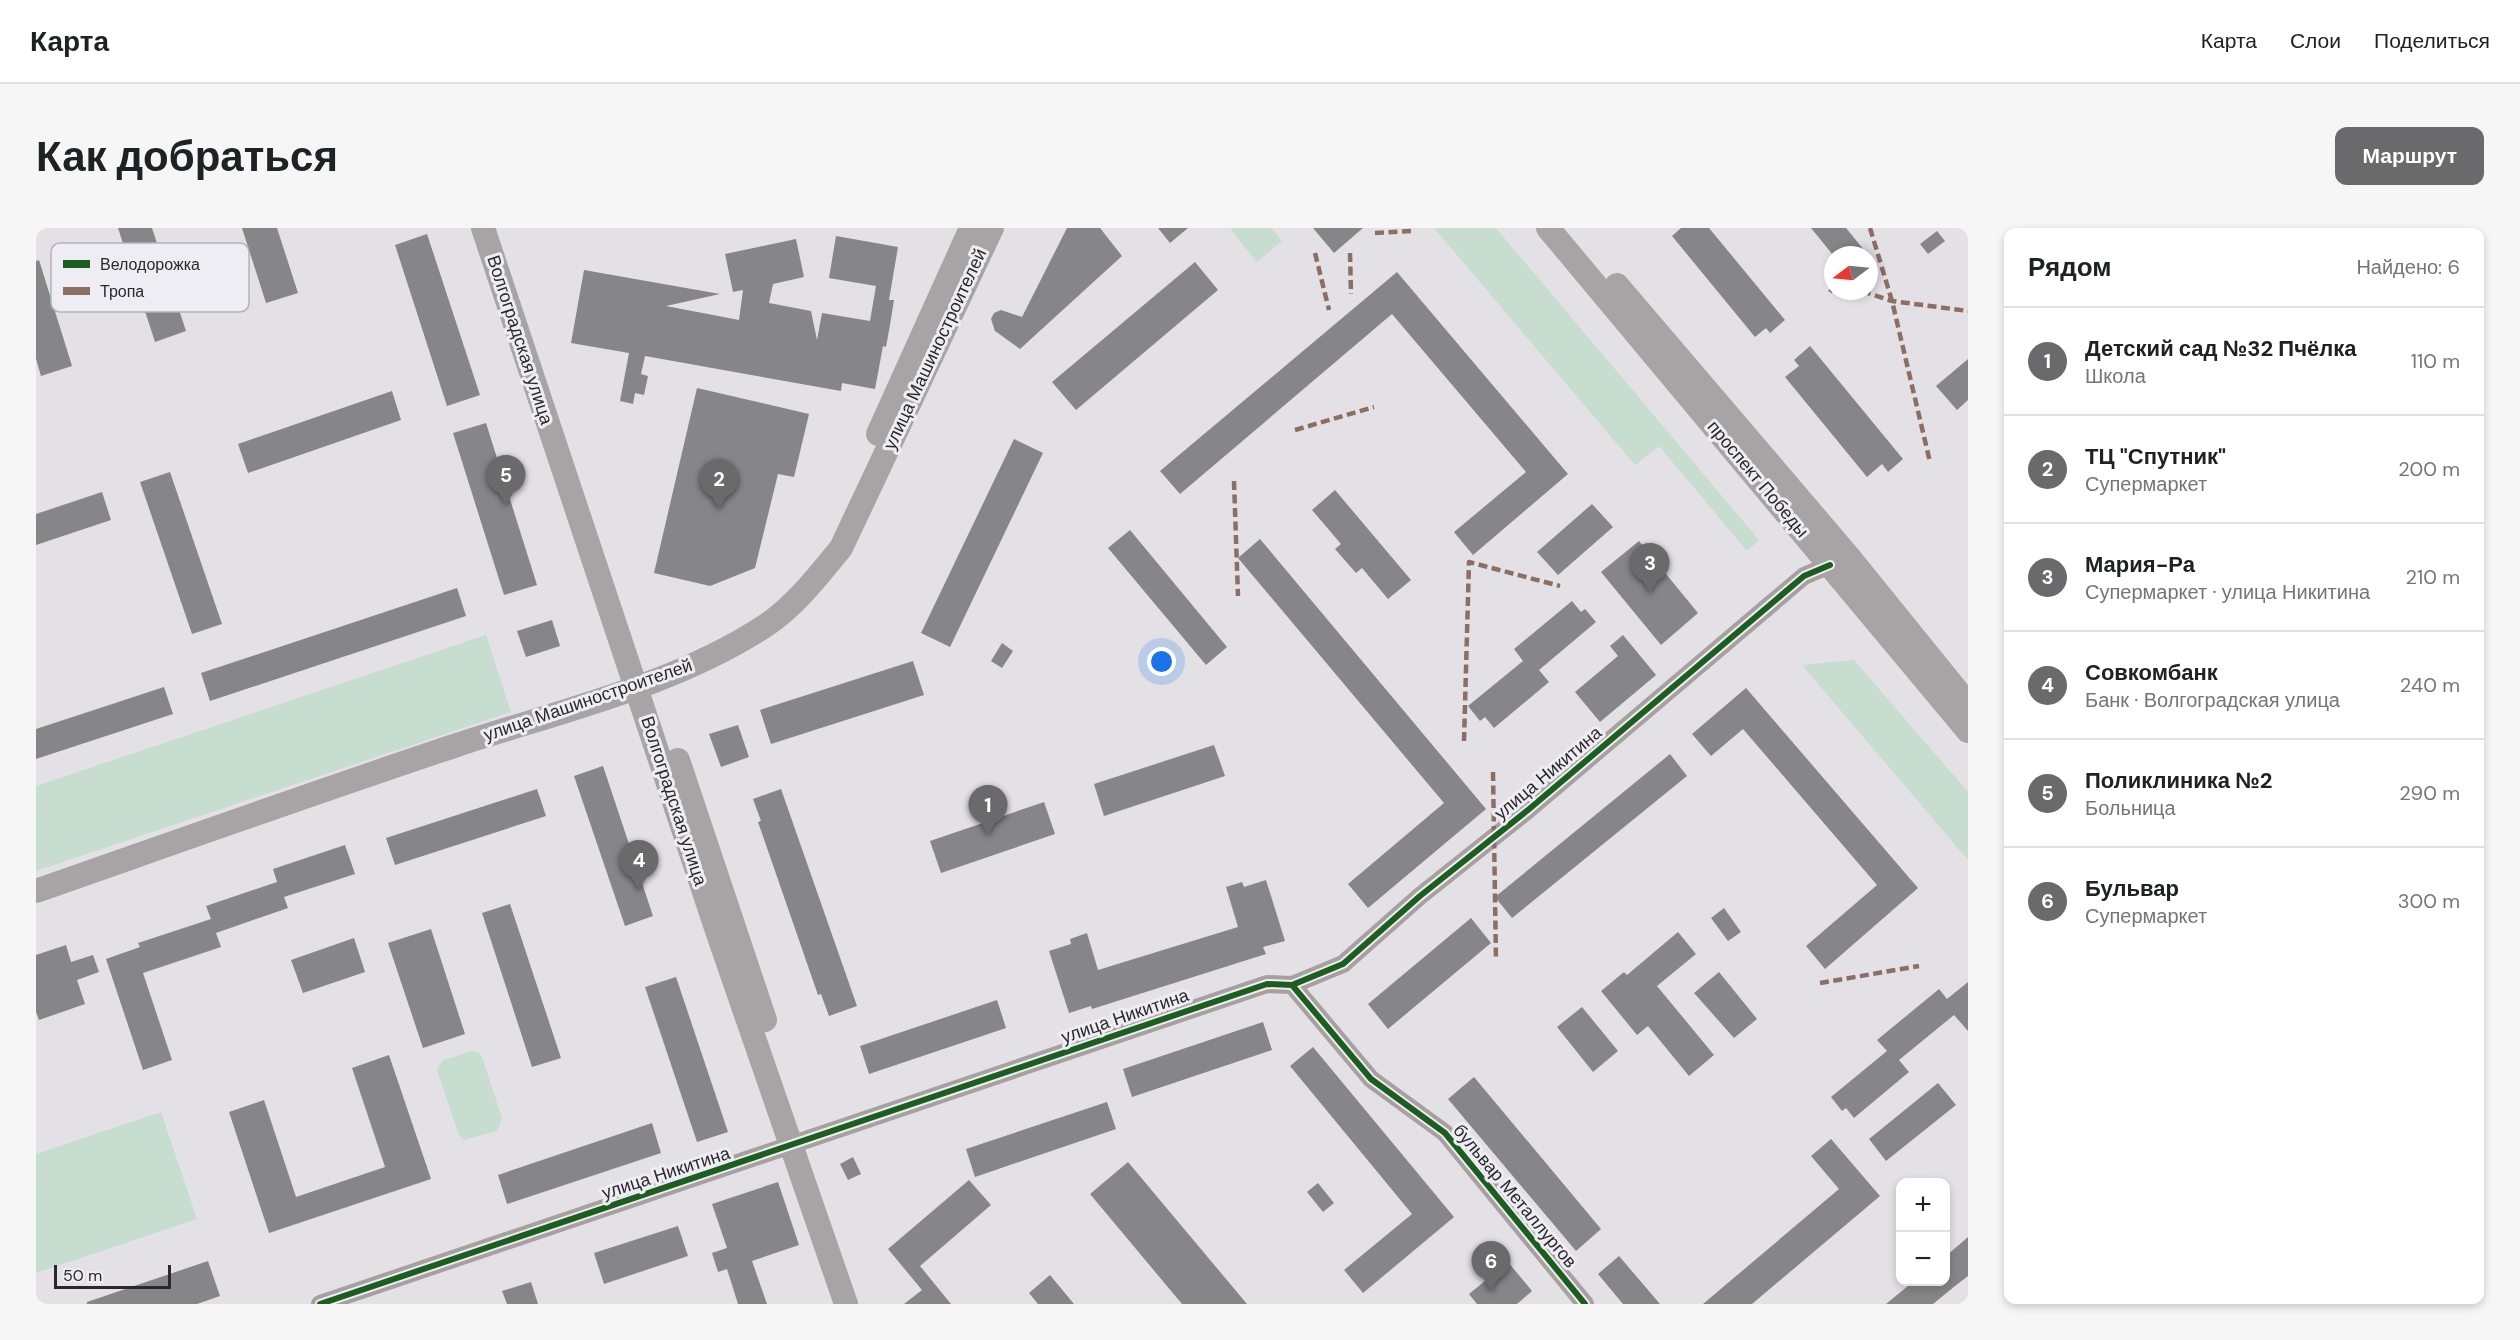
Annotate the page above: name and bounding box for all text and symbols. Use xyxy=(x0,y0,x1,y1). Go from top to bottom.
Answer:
text: Карта xyxy=(30,23,109,60)
text: Карта xyxy=(2201,27,2257,55)
text: Слои xyxy=(2290,27,2341,55)
text: Поделиться xyxy=(2374,27,2490,55)
button: Маршрут xyxy=(2335,127,2484,185)
text: Как добраться xyxy=(36,129,338,184)
legend xyxy=(51,243,249,312)
street label: улица Машиностроителей xyxy=(878,245,992,453)
north arrow xyxy=(1824,246,1878,300)
text: Рядом xyxy=(2028,250,2111,284)
street label: Волгоградская улица xyxy=(481,252,559,429)
text: Велодорожка xyxy=(100,254,200,275)
text: Найдено: 6 xyxy=(2356,254,2460,280)
text: Тропа xyxy=(100,281,144,302)
text: Детский сад №32 Пчёлка xyxy=(2085,334,2356,363)
text: 1 xyxy=(2044,348,2051,374)
text: 110 m xyxy=(2411,348,2460,374)
text: Школа xyxy=(2085,363,2146,389)
street label: проспект Победы xyxy=(1702,415,1814,543)
text: ТЦ "Спутник" xyxy=(2085,442,2226,471)
pin: 5 xyxy=(486,456,526,505)
text: 2 xyxy=(2042,456,2053,482)
text: 200 m xyxy=(2398,456,2460,482)
pin: 2 xyxy=(700,460,738,509)
text: Супермаркет xyxy=(2085,471,2207,497)
pin: 3 xyxy=(1630,544,1670,593)
text: Мария-Ра xyxy=(2085,550,2195,579)
text: 3 xyxy=(2041,564,2054,590)
text: 210 m xyxy=(2405,564,2460,590)
text: Супермаркет · улица Никитина xyxy=(2085,579,2370,605)
your location xyxy=(1147,647,1176,676)
street label: улица Машиностроителей xyxy=(480,653,696,747)
text: Совкомбанк xyxy=(2085,658,2218,687)
text: 4 xyxy=(2041,672,2054,698)
text: 240 m xyxy=(2400,672,2460,698)
text: Банк · Волгоградская улица xyxy=(2085,687,2340,713)
street label: Волгоградская улица xyxy=(635,713,713,890)
street label: улица Никитина xyxy=(1489,720,1608,825)
text: Поликлиника №2 xyxy=(2085,766,2272,795)
text: 5 xyxy=(2041,780,2054,806)
text: 290 m xyxy=(2399,780,2460,806)
pin: 1 xyxy=(968,786,1008,835)
text: Больница xyxy=(2085,795,2176,821)
pin: 4 xyxy=(620,840,658,890)
text: Бульвар xyxy=(2085,874,2179,903)
text: 6 xyxy=(2041,888,2054,914)
text: 300 m xyxy=(2398,888,2460,914)
text: Супермаркет xyxy=(2085,903,2207,929)
street label: улица Никитина xyxy=(1058,983,1193,1049)
street label: бульвар Металлургов xyxy=(1448,1119,1582,1273)
street label: улица Никитина xyxy=(599,1141,734,1205)
map controls xyxy=(1896,1178,1950,1286)
button: + xyxy=(1896,1178,1950,1232)
button: − xyxy=(1896,1232,1950,1286)
pin: 6 xyxy=(1472,1242,1510,1291)
scale bar xyxy=(54,1262,171,1290)
text: 50 m xyxy=(63,1265,102,1286)

